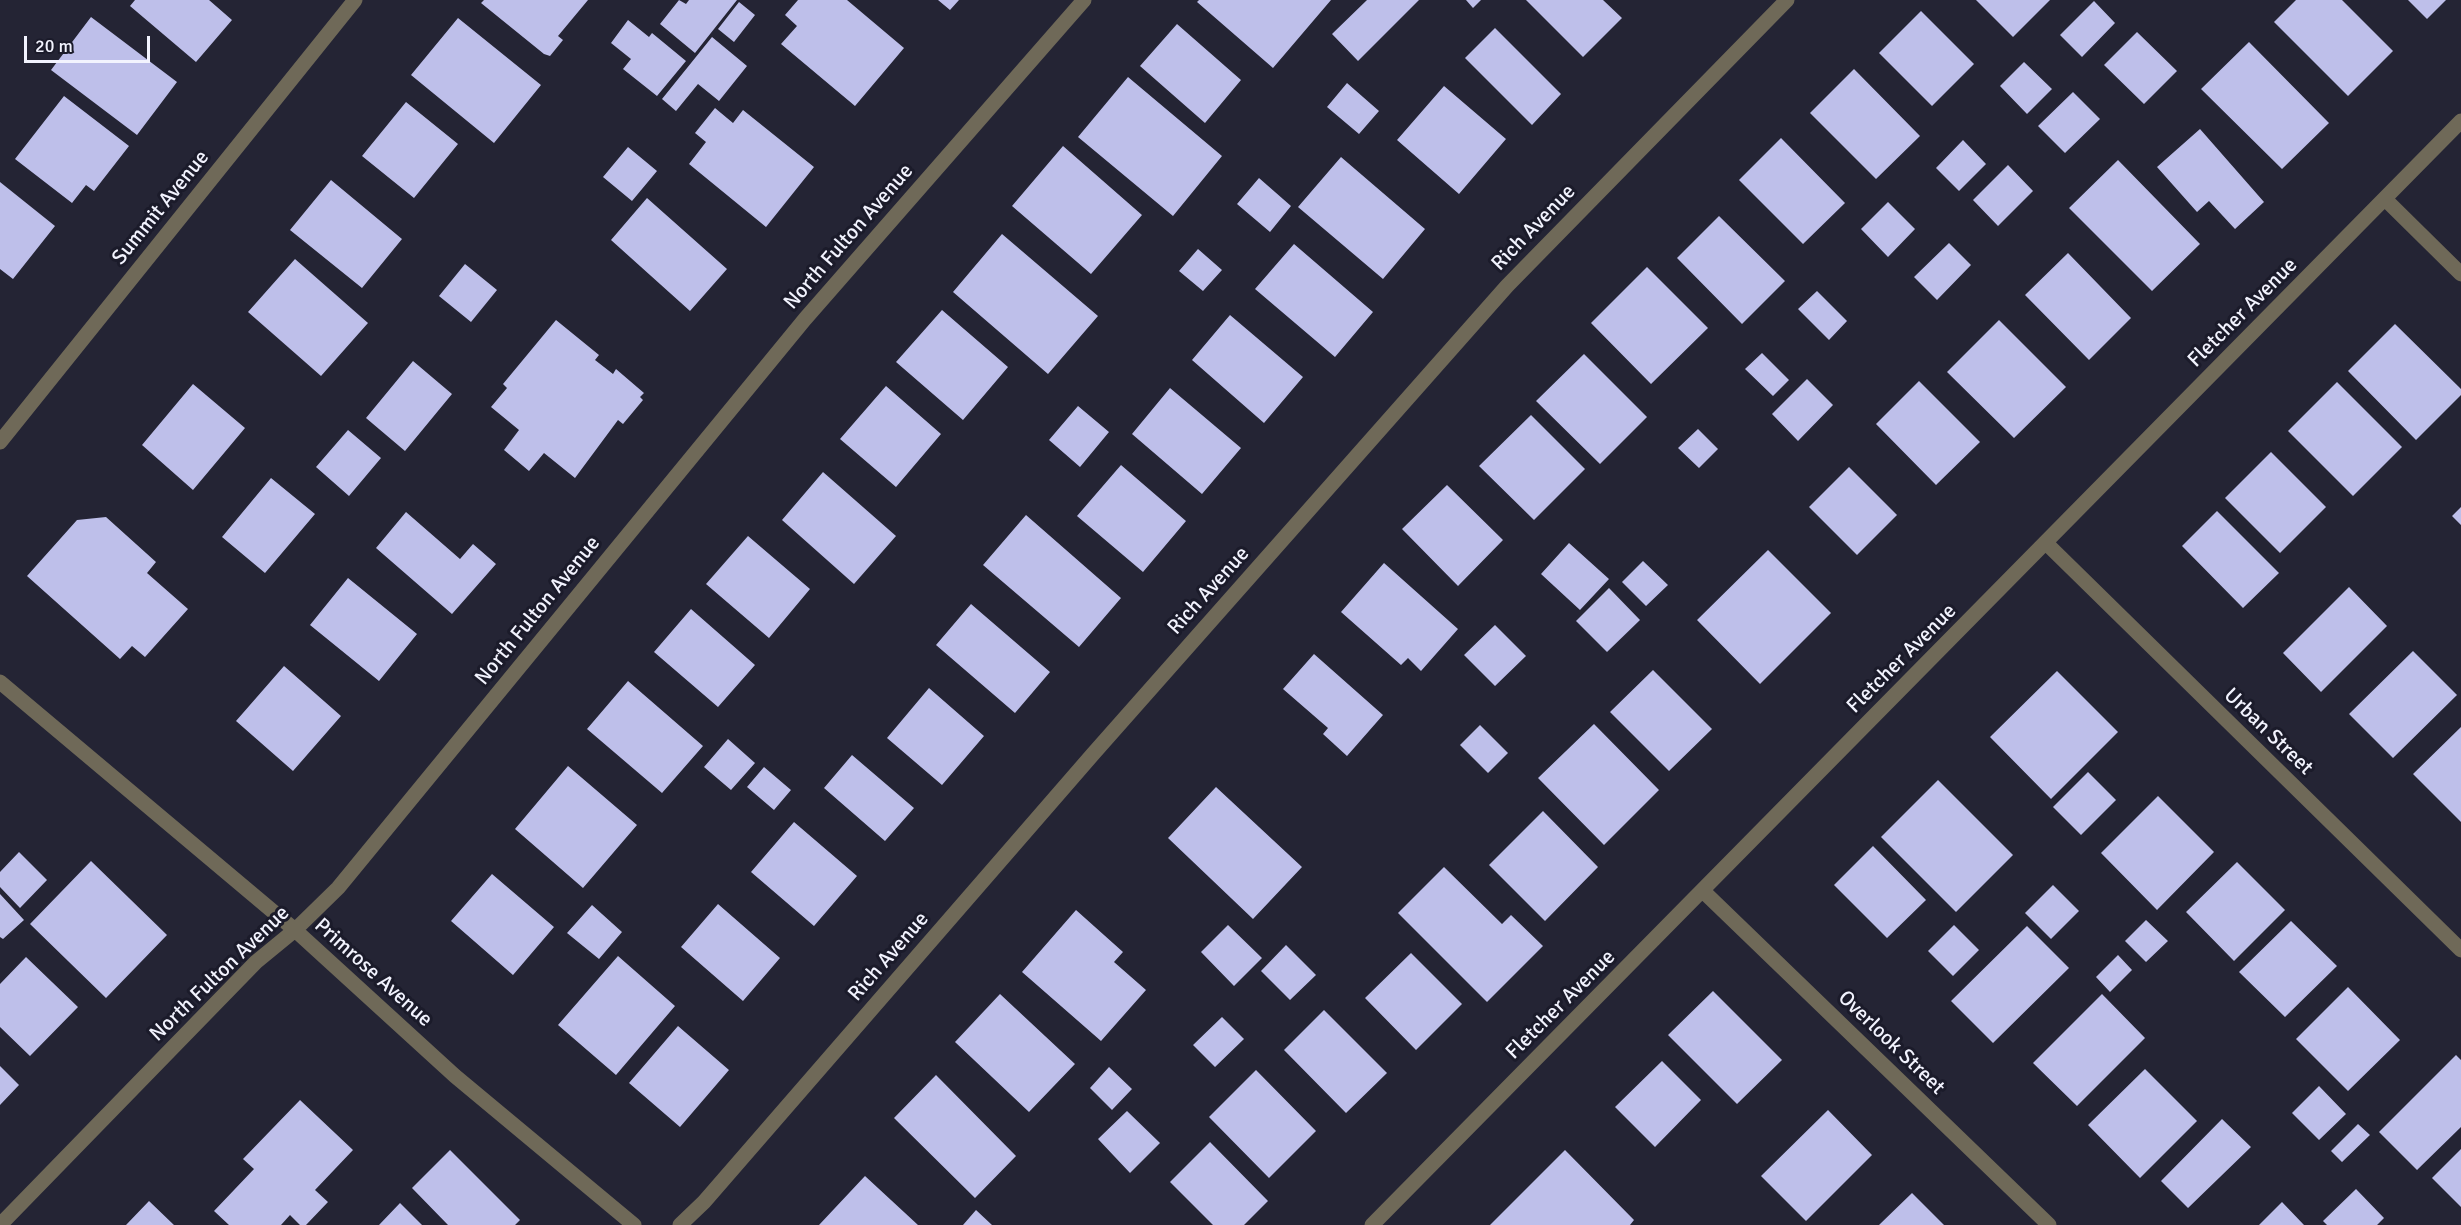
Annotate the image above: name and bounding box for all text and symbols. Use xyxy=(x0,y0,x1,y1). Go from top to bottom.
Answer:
scale bar xyxy=(27,24,153,62)
text: 20 m xyxy=(35,35,73,57)
street label: Summit Avenue xyxy=(107,146,215,270)
street label: North Fulton Avenue xyxy=(779,159,919,315)
street label: Rich Avenue xyxy=(1487,180,1581,276)
street label: Fletcher Avenue xyxy=(2183,253,2303,373)
street label: North Fulton Avenue xyxy=(470,531,606,691)
street label: Rich Avenue xyxy=(1163,542,1255,640)
street label: Fletcher Avenue xyxy=(1842,599,1962,719)
street label: Urban Street xyxy=(2218,683,2318,781)
street label: North Fulton Avenue xyxy=(145,901,295,1047)
street label: Rich Avenue xyxy=(843,907,935,1007)
street label: Primrose Avenue xyxy=(309,913,437,1033)
street label: Fletcher Avenue xyxy=(1501,945,1621,1065)
street label: Overlook Street xyxy=(1832,986,1950,1100)

